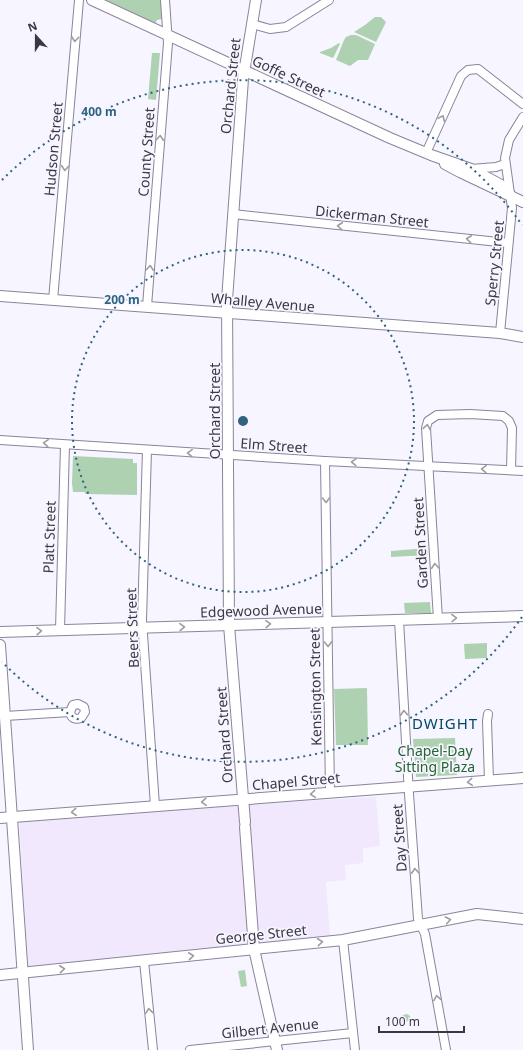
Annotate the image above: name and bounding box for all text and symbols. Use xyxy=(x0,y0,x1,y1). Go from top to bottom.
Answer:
north arrow xyxy=(16,16,56,56)
text: N xyxy=(25,18,39,35)
one-way arrow xyxy=(71,36,80,42)
street label: Orchard Street xyxy=(216,37,244,135)
street label: Goffe Street xyxy=(249,51,329,101)
street label: Hudson Street xyxy=(39,101,67,197)
text: 400 m xyxy=(81,103,117,120)
street label: County Street xyxy=(133,107,159,197)
one-way arrow xyxy=(437,114,445,122)
one-way arrow xyxy=(156,135,165,141)
one-way arrow xyxy=(60,165,69,171)
street label: Dickerman Street xyxy=(314,201,430,231)
street label: Sperry Street xyxy=(480,219,508,307)
one-way arrow xyxy=(337,221,343,230)
one-way arrow xyxy=(466,235,472,244)
one-way arrow xyxy=(146,265,155,271)
street label: Whalley Avenue xyxy=(210,288,316,316)
text: 200 m xyxy=(104,291,140,308)
street label: Orchard Street xyxy=(205,363,224,459)
centre of rings xyxy=(236,414,250,428)
one-way arrow xyxy=(423,424,431,430)
street label: Elm Street xyxy=(240,433,308,457)
one-way arrow xyxy=(43,439,49,448)
one-way arrow xyxy=(187,448,193,457)
one-way arrow xyxy=(351,458,357,467)
one-way arrow xyxy=(481,464,487,473)
one-way arrow xyxy=(322,497,330,503)
street label: Garden Street xyxy=(408,497,432,589)
street label: Platt Street xyxy=(38,500,60,574)
one-way arrow xyxy=(430,563,439,569)
street label: Beers Street xyxy=(121,588,143,668)
street label: Edgewood Avenue xyxy=(200,598,322,622)
one-way arrow xyxy=(451,614,457,622)
one-way arrow xyxy=(265,620,271,628)
one-way arrow xyxy=(179,622,185,631)
one-way arrow xyxy=(36,627,42,635)
street label: Kensington Street xyxy=(304,628,326,746)
one-way arrow xyxy=(324,641,332,647)
street label: Orchard Street xyxy=(211,686,237,784)
one-way arrow xyxy=(400,710,409,716)
district label: DWIGHT xyxy=(412,713,478,733)
park label: Chapel-Day Sitting Plaza xyxy=(395,741,475,776)
street label: Chapel Street xyxy=(251,768,341,794)
one-way arrow xyxy=(467,777,473,786)
one-way arrow xyxy=(310,789,316,798)
one-way arrow xyxy=(201,798,207,807)
street label: Day Street xyxy=(387,803,411,873)
one-way arrow xyxy=(71,807,77,816)
one-way arrow xyxy=(410,868,419,874)
one-way arrow xyxy=(445,916,451,924)
street label: George Street xyxy=(215,920,307,948)
one-way arrow xyxy=(317,938,323,947)
one-way arrow xyxy=(188,952,194,961)
one-way arrow xyxy=(59,965,65,974)
one-way arrow xyxy=(433,995,441,1001)
one-way arrow xyxy=(145,1008,154,1014)
scale bar xyxy=(379,1008,464,1034)
street label: Gilbert Avenue xyxy=(220,1013,320,1043)
text: 100 m xyxy=(385,1013,420,1030)

